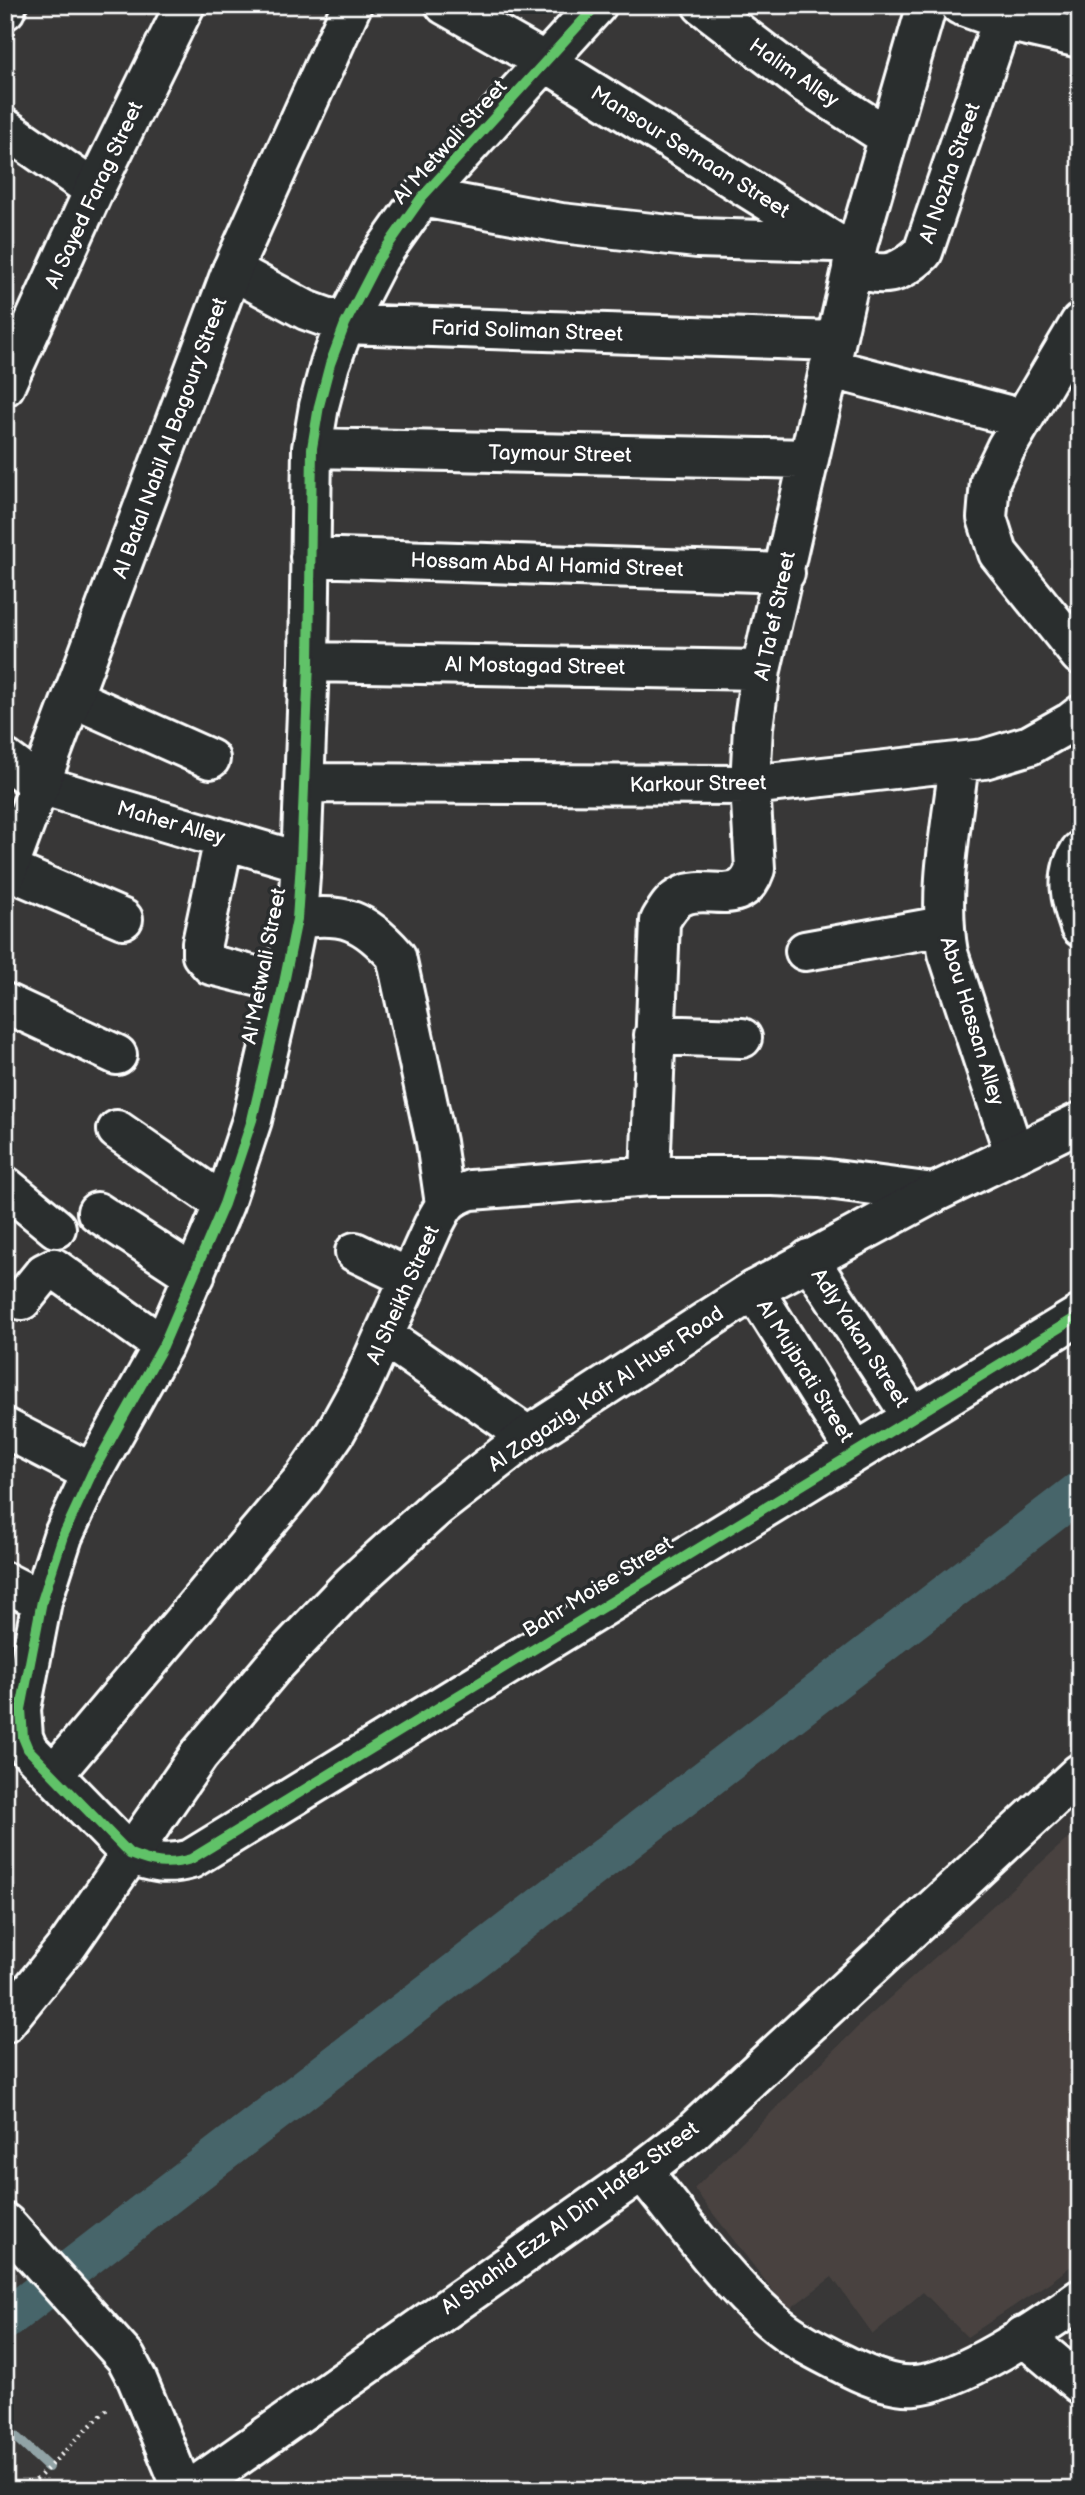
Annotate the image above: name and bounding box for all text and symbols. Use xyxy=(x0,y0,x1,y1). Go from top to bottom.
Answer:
street label: Halim Alley xyxy=(744,33,844,113)
street label: Al Metwali Street xyxy=(388,74,513,209)
street label: Mansour Semaan Street xyxy=(586,81,794,224)
street label: Al Sayed Farag Street xyxy=(40,97,149,293)
street label: Al Nozha Street xyxy=(914,99,986,247)
street label: Al Batal Nabil Al Bagoury Street xyxy=(107,294,233,582)
street label: Farid Soliman Street xyxy=(431,315,624,347)
street label: Taymour Street xyxy=(488,440,632,468)
street label: Hossam Abd Al Hamid Street xyxy=(410,548,684,582)
street label: Al Ta'ef Street xyxy=(749,549,801,683)
street label: Al Mostagad Street xyxy=(445,652,626,680)
street label: Karkour Street xyxy=(629,770,767,798)
street label: Maher Alley xyxy=(114,796,228,850)
street label: Al Metwali Street xyxy=(237,885,292,1046)
street label: Abou Hassan Alley xyxy=(934,934,1010,1109)
street label: Al Sheikh Street xyxy=(361,1221,445,1368)
street label: Adly Yakan Street xyxy=(806,1264,914,1413)
street label: Al Mujbrati Street xyxy=(751,1295,859,1447)
street label: Al Zagazig, Kafr Al Husr Road xyxy=(484,1301,728,1477)
street label: Bahr Moise Street xyxy=(518,1531,678,1643)
street label: Al Shahid Ezz Al Din Hafez Street xyxy=(436,2116,704,2320)

